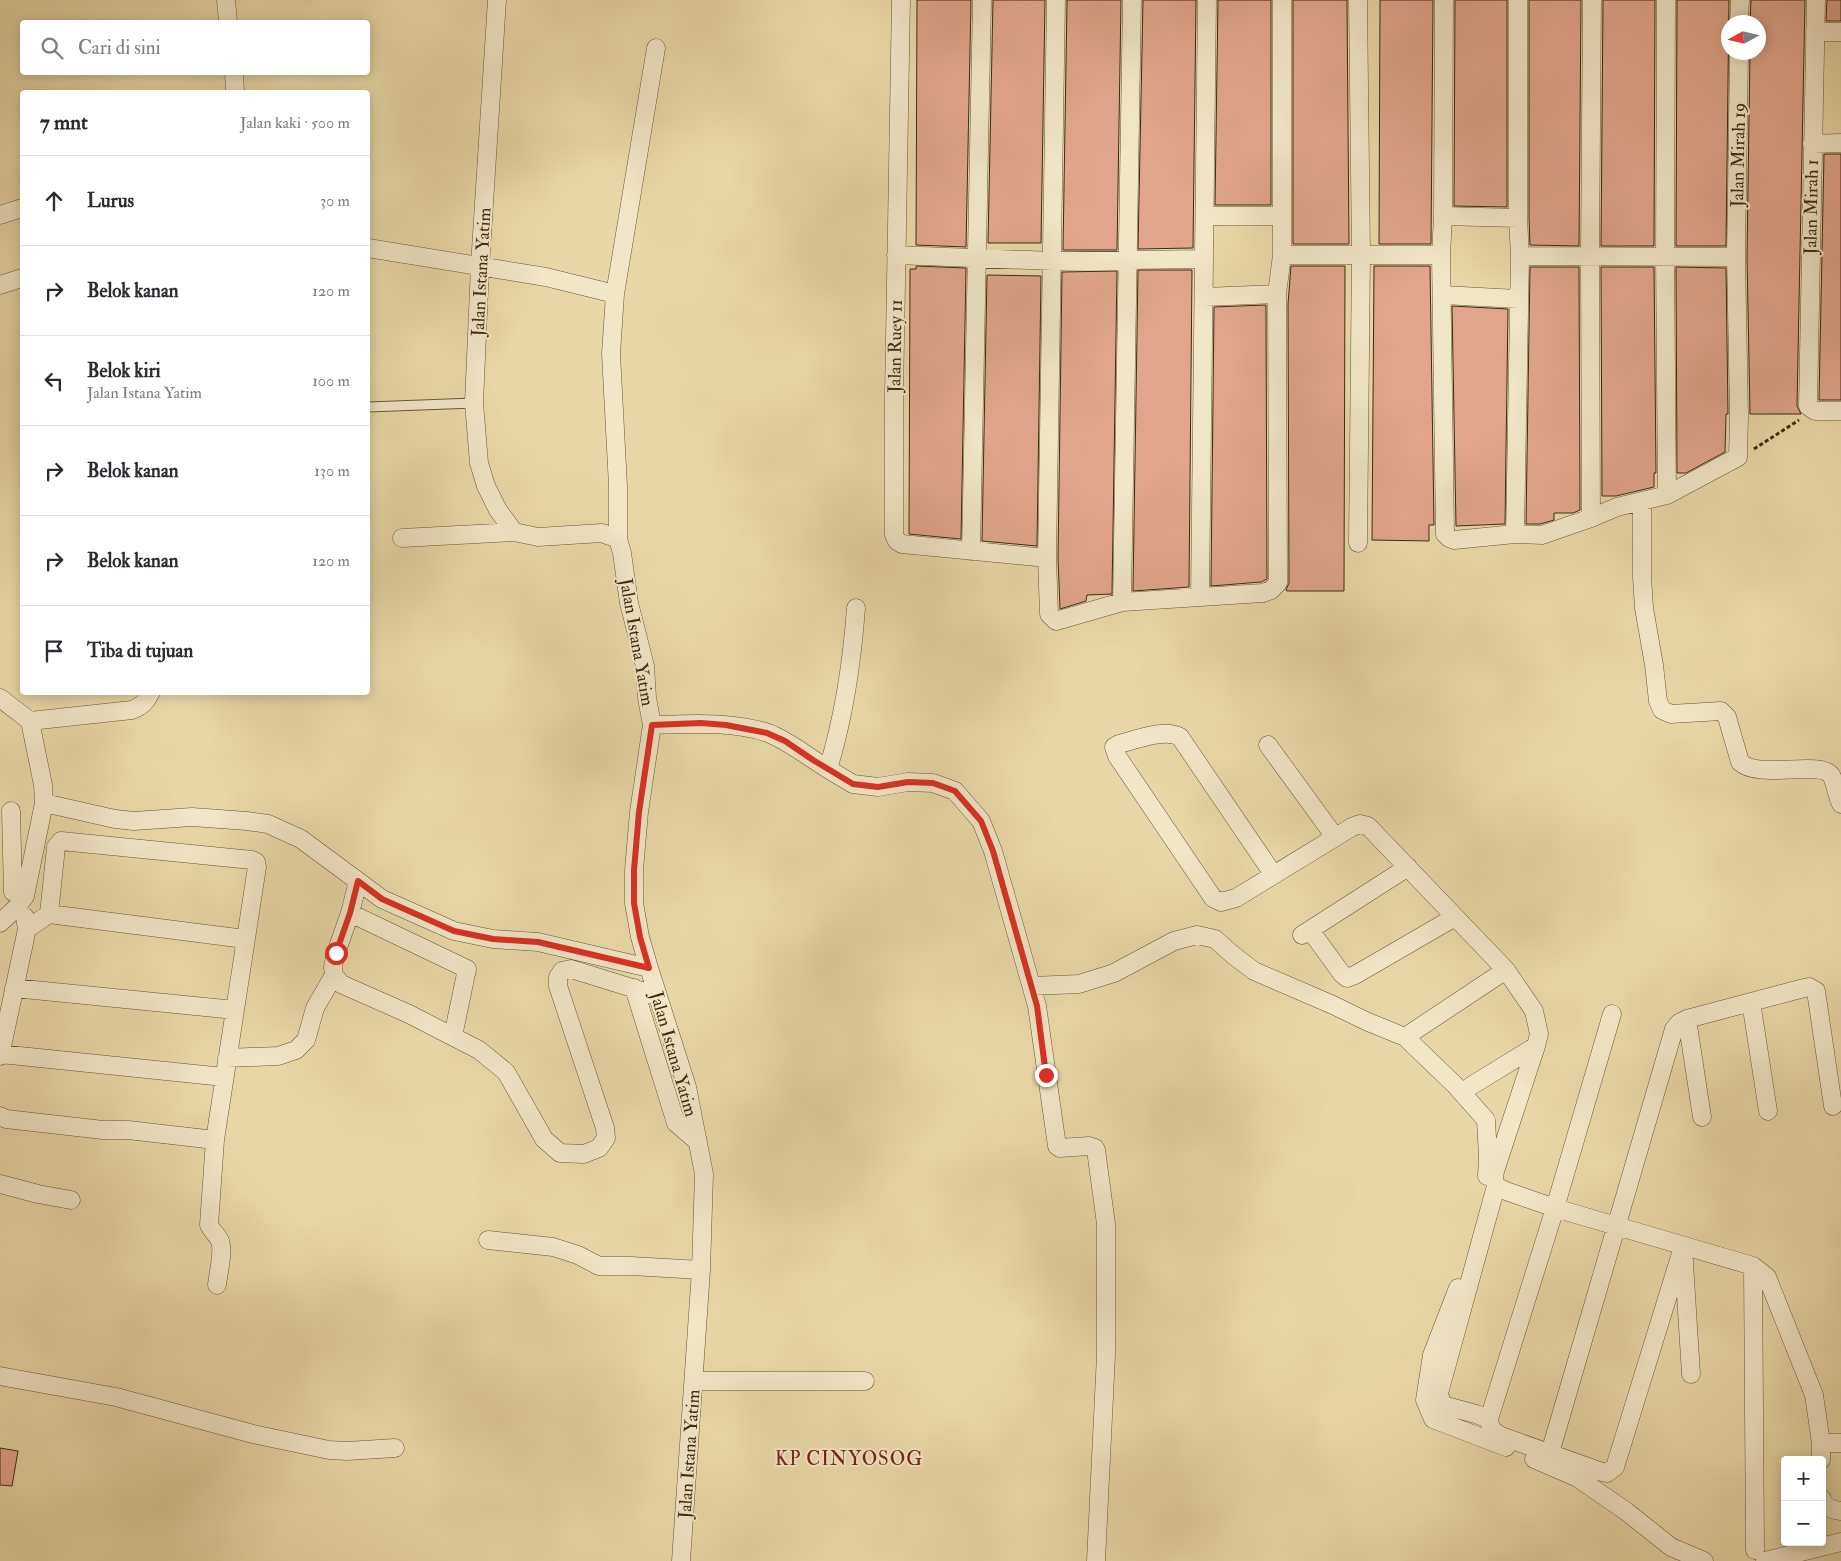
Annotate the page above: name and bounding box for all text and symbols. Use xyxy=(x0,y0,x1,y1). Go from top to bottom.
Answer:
north arrow xyxy=(1721,15,1766,60)
search box xyxy=(20,20,370,75)
icon: search xyxy=(38,34,66,62)
text: Cari di sini xyxy=(78,36,161,60)
street label: Jalan Mirah 19 xyxy=(1726,103,1751,208)
text: 7 mnt xyxy=(40,109,88,136)
text: Jalan kaki · 500 m xyxy=(240,113,350,133)
street label: Jalan Mirah 1 xyxy=(1799,159,1824,256)
icon: ahead xyxy=(40,187,68,215)
text: Lurus xyxy=(87,189,134,213)
text: 30 m xyxy=(320,191,350,211)
street label: Jalan Istana Yatim xyxy=(467,207,496,338)
icon: right xyxy=(40,277,68,305)
text: Belok kanan xyxy=(87,279,178,303)
text: 120 m xyxy=(312,281,350,301)
street label: Jalan Ruey 11 xyxy=(883,299,908,394)
text: Belok kiri xyxy=(87,359,161,383)
icon: left xyxy=(40,367,68,395)
text: 100 m xyxy=(312,371,350,391)
text: Jalan Istana Yatim xyxy=(87,383,202,403)
icon: right xyxy=(40,457,68,485)
text: Belok kanan xyxy=(87,459,178,483)
text: 130 m xyxy=(314,461,350,481)
icon: right xyxy=(40,547,68,575)
text: Belok kanan xyxy=(87,549,178,573)
text: 120 m xyxy=(312,551,350,571)
street label: Jalan Istana Yatim xyxy=(614,575,659,708)
icon: arrive xyxy=(40,637,68,665)
text: Tiba di tujuan xyxy=(87,639,193,663)
route start xyxy=(325,942,348,965)
street label: Jalan Istana Yatim xyxy=(644,988,702,1119)
route end xyxy=(1035,1064,1058,1087)
street label: Jalan Istana Yatim xyxy=(673,1389,705,1520)
district label: KP CINYOSOG xyxy=(775,1447,923,1471)
map controls xyxy=(1781,1456,1826,1546)
button: + xyxy=(1781,1456,1826,1501)
button: − xyxy=(1781,1501,1826,1546)

